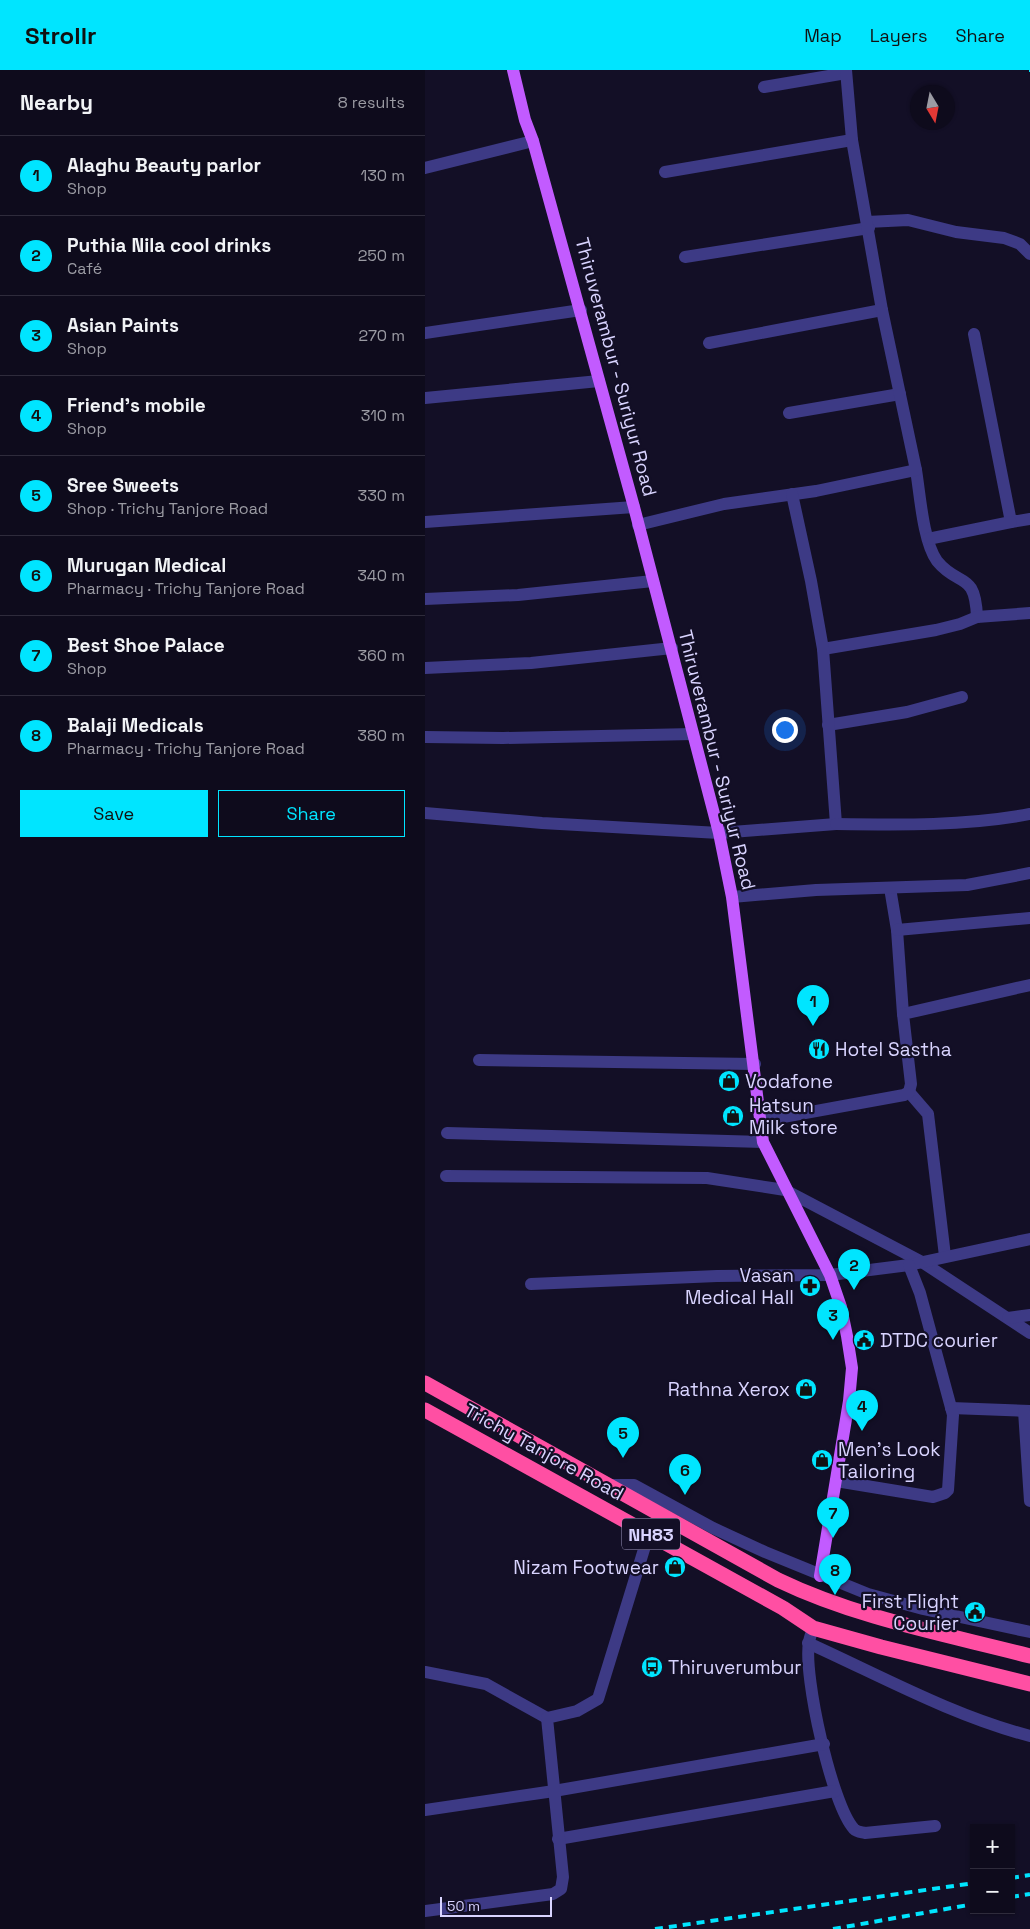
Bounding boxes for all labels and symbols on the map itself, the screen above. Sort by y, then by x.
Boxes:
north arrow [910,85,955,130]
street label: Thiruverambur - Suriyur Road [569,235,663,499]
street label: Thiruverambur - Suriyur Road [673,628,761,892]
your location [772,717,798,743]
pin: 1 [797,985,829,1026]
restaurant icon: Hotel Sastha [807,1037,831,1061]
place label: Hotel Sastha [835,1037,952,1062]
shop icon: Vodafone [717,1069,741,1093]
place label: Vodafone [745,1069,833,1094]
place label: Hatsun Milk store [749,1093,838,1140]
shop icon: Hatsun Milk store [721,1104,745,1128]
pin: 2 [838,1249,870,1290]
place label: Vasan Medical Hall [685,1263,794,1310]
pharmacy icon: Vasan Medical Hall [798,1274,822,1298]
pin: 3 [817,1299,849,1340]
public building icon: DTDC courier [852,1328,876,1352]
place label: DTDC courier [880,1328,998,1353]
place label: Rathna Xerox [668,1377,790,1402]
shop icon: Rathna Xerox [794,1377,818,1401]
pin: 4 [846,1390,878,1431]
street label: Trichy Tanjore Road [460,1398,628,1506]
pin: 5 [607,1417,639,1458]
place label: Men's Look Tailoring [838,1437,940,1484]
shop icon: Men's Look Tailoring [810,1448,834,1472]
pin: 6 [669,1454,701,1495]
pin: 7 [817,1497,849,1538]
road number: NH83 [622,1518,680,1550]
pin: 8 [819,1554,851,1595]
place label: Nizam Footwear [513,1555,659,1580]
shop icon: Nizam Footwear [663,1555,687,1579]
place label: First Flight Courier [862,1589,959,1636]
public building icon: First Flight Courier [963,1600,987,1624]
bus stop icon: Thiruverumbur [640,1655,664,1679]
place label: Thiruverumbur [668,1655,802,1680]
scale bar [440,1894,553,1917]

